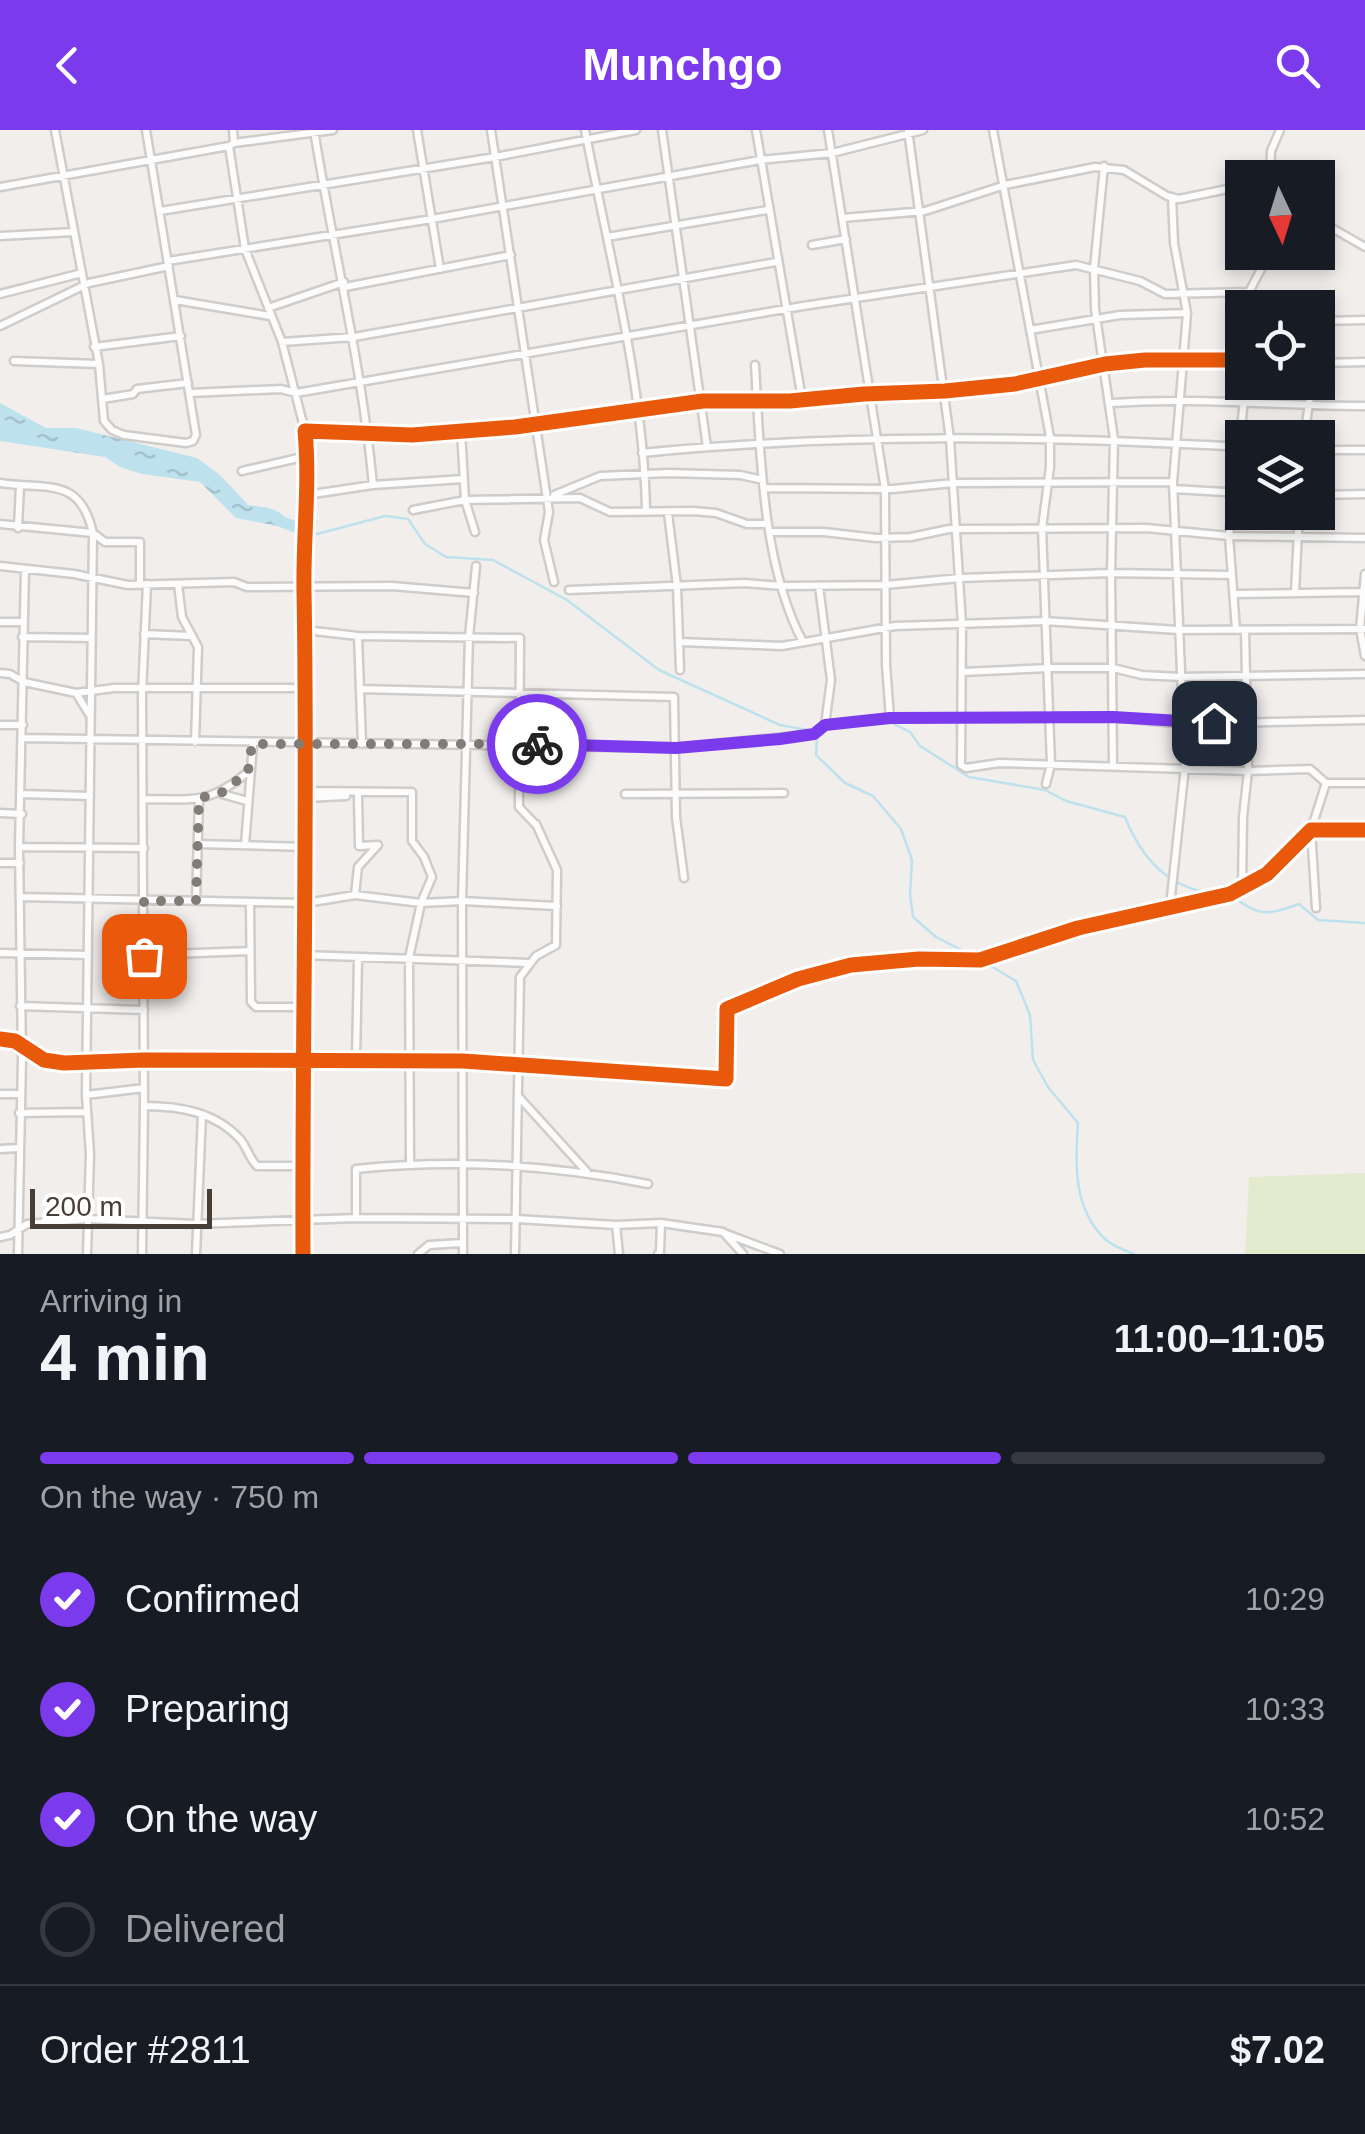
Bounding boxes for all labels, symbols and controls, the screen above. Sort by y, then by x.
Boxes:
icon: back [40,38,95,93]
icon: search [1270,38,1325,93]
text: Munchgo [583,39,782,90]
north arrow [1225,160,1335,270]
map controls [1225,160,1335,530]
button: locate [1225,290,1335,400]
button: layers [1225,420,1335,530]
pin [1172,681,1257,766]
courier [487,694,587,794]
icon: home [1187,696,1242,751]
icon: bike [510,717,565,772]
pin [102,914,187,999]
icon: bag [117,929,172,984]
scale bar [30,1184,212,1228]
text: 200 m [45,1191,123,1222]
text: Arriving in [40,1283,182,1319]
text: 11:00–11:05 [1114,1318,1325,1360]
text: 4 min [40,1321,210,1394]
text: On the way · 750 m [40,1479,319,1515]
icon: check [40,1572,95,1627]
text: Confirmed [125,1578,300,1620]
text: 10:29 [1245,1581,1325,1617]
icon: check [40,1682,95,1737]
text: Preparing [125,1688,290,1730]
text: 10:33 [1245,1691,1325,1727]
icon: check [40,1792,95,1847]
text: On the way [125,1798,317,1840]
text: 10:52 [1245,1801,1325,1837]
text: Delivered [125,1908,286,1950]
text: Order #2811 [40,2029,251,2071]
text: $7.02 [1230,2029,1325,2071]

